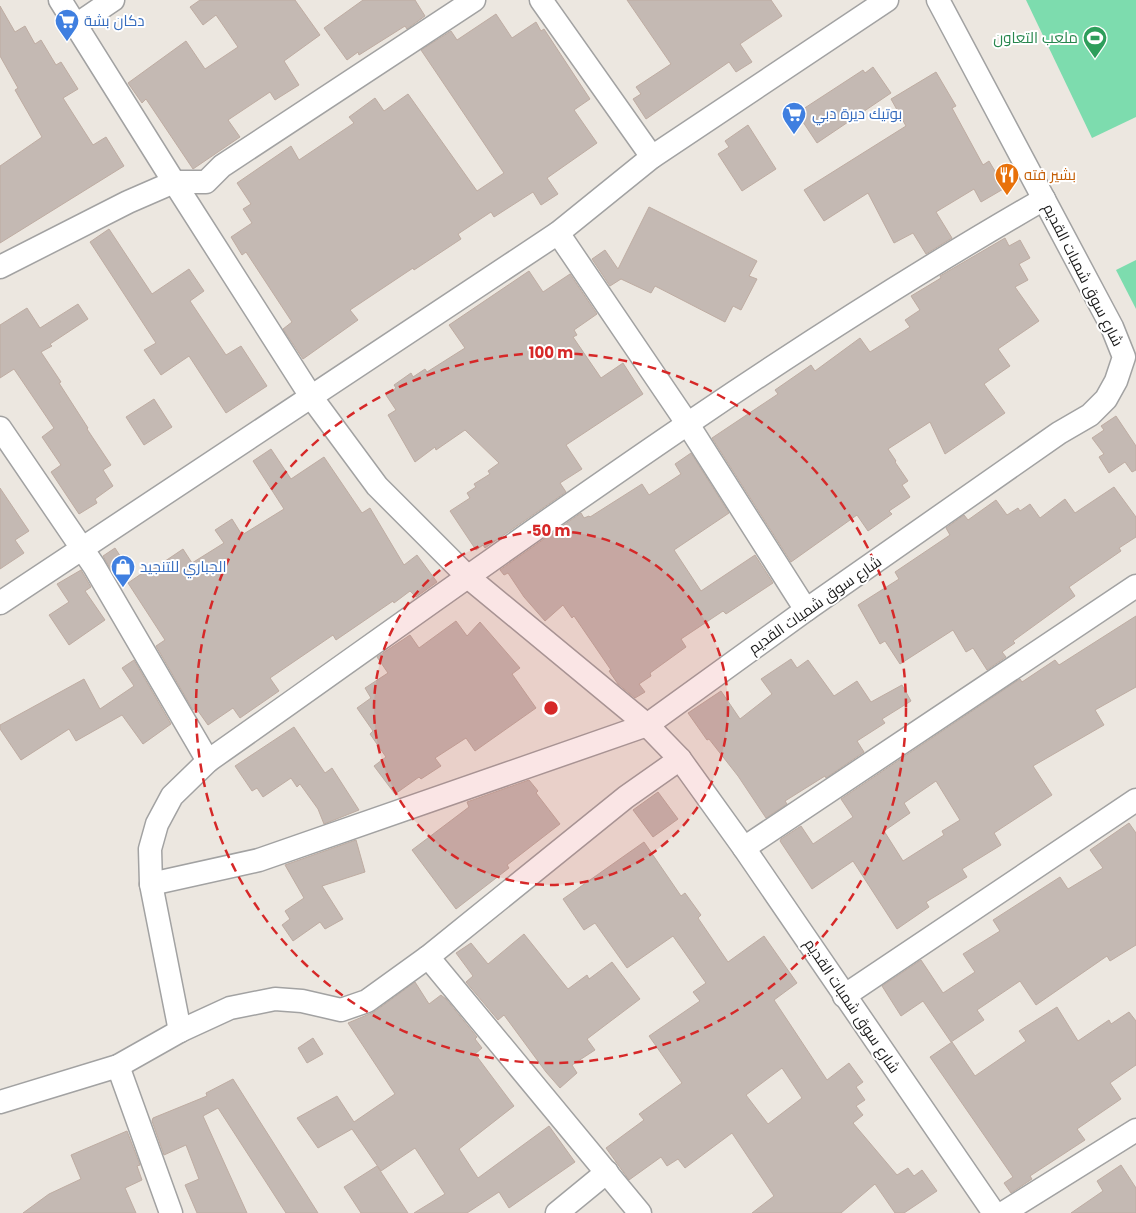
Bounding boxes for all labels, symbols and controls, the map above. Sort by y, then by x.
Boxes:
supermarket icon: دكان بشة [54,8,80,42]
place label: دكان بشة [84,10,145,31]
sports icon: ملعب التعاون [1082,25,1108,59]
place label: ملعب التعاون [993,27,1078,48]
supermarket icon: بوتيك ديرة دبي [781,101,807,135]
place label: بوتيك ديرة دبي [812,103,902,126]
restaurant icon: بشير فته [994,162,1020,196]
place label: بشير فته [1024,164,1076,185]
street label: شارع سوق شمبات القديم [1037,200,1129,350]
text: 100 m [529,342,573,363]
text: 50 m [532,520,570,541]
street label: شارع سوق شمبات القديم [744,551,886,659]
shop icon: الجباري للتنجيد [110,554,136,588]
place label: الجباري للتنجيد [140,556,226,579]
centre of rings [542,699,560,717]
street label: شارع سوق شمبات القديم [799,934,905,1078]

